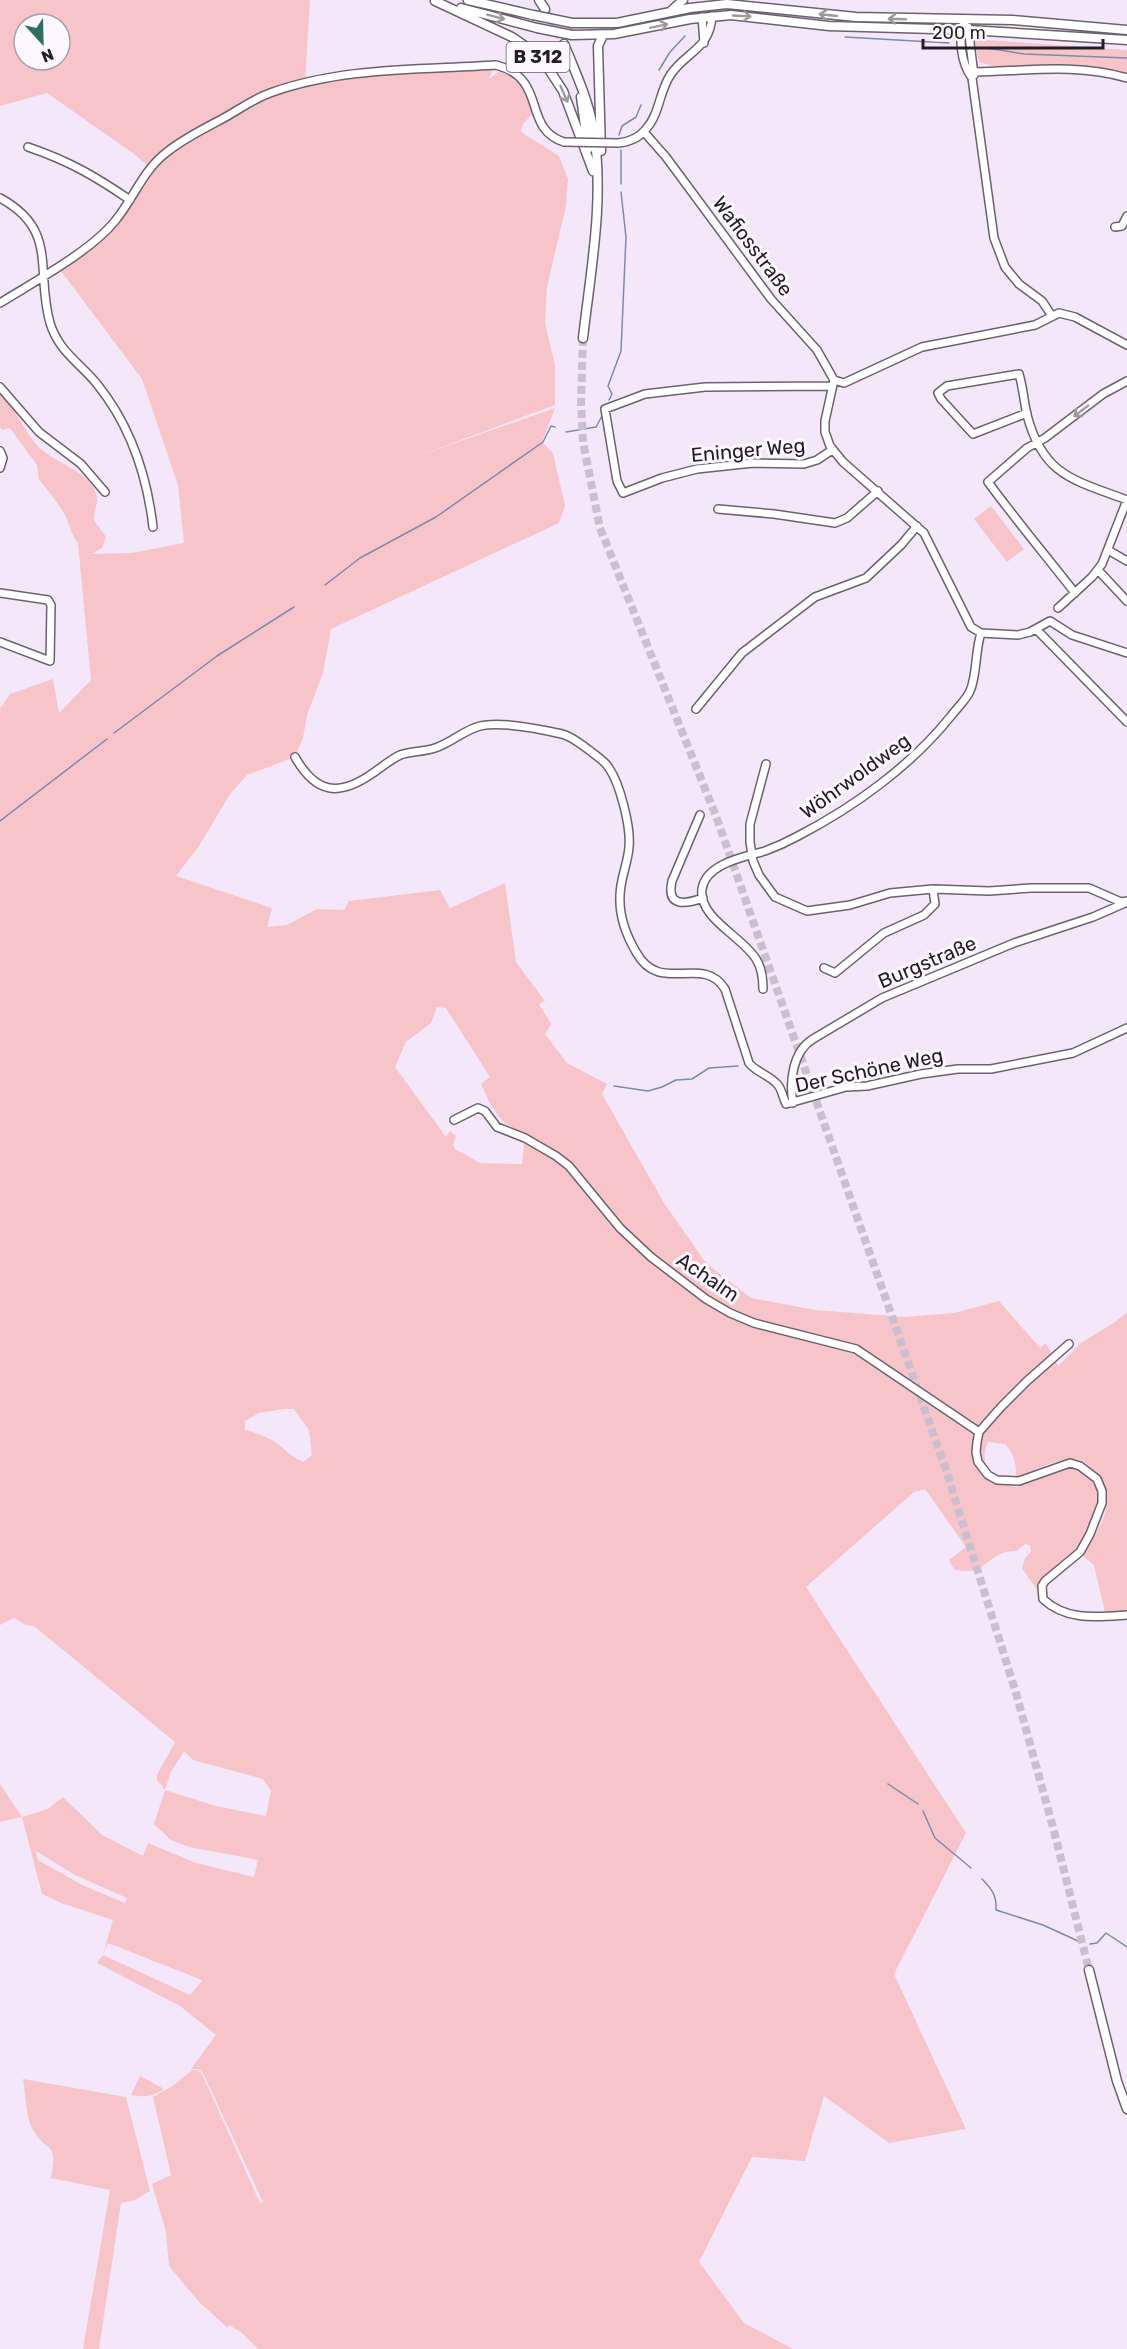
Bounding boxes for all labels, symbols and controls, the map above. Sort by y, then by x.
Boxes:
one-way arrow [819,9,839,20]
one-way arrow [731,10,751,21]
north arrow [12,12,72,72]
one-way arrow [486,12,505,23]
scale bar [923,12,1103,50]
one-way arrow [887,13,907,25]
one-way arrow [649,19,668,31]
text: 200 m [932,22,986,44]
road number: B 312 [506,42,570,72]
text: N [39,44,56,66]
one-way arrow [558,85,570,103]
street label: Wafiosstraße [708,191,798,301]
one-way arrow [1073,404,1089,417]
street label: Eninger Weg [690,433,806,467]
street label: Wöhrwoldweg [795,728,915,824]
street label: Burgstraße [874,931,980,993]
street label: Der Schöne Weg [793,1043,945,1097]
street label: Achalm [672,1247,744,1307]

